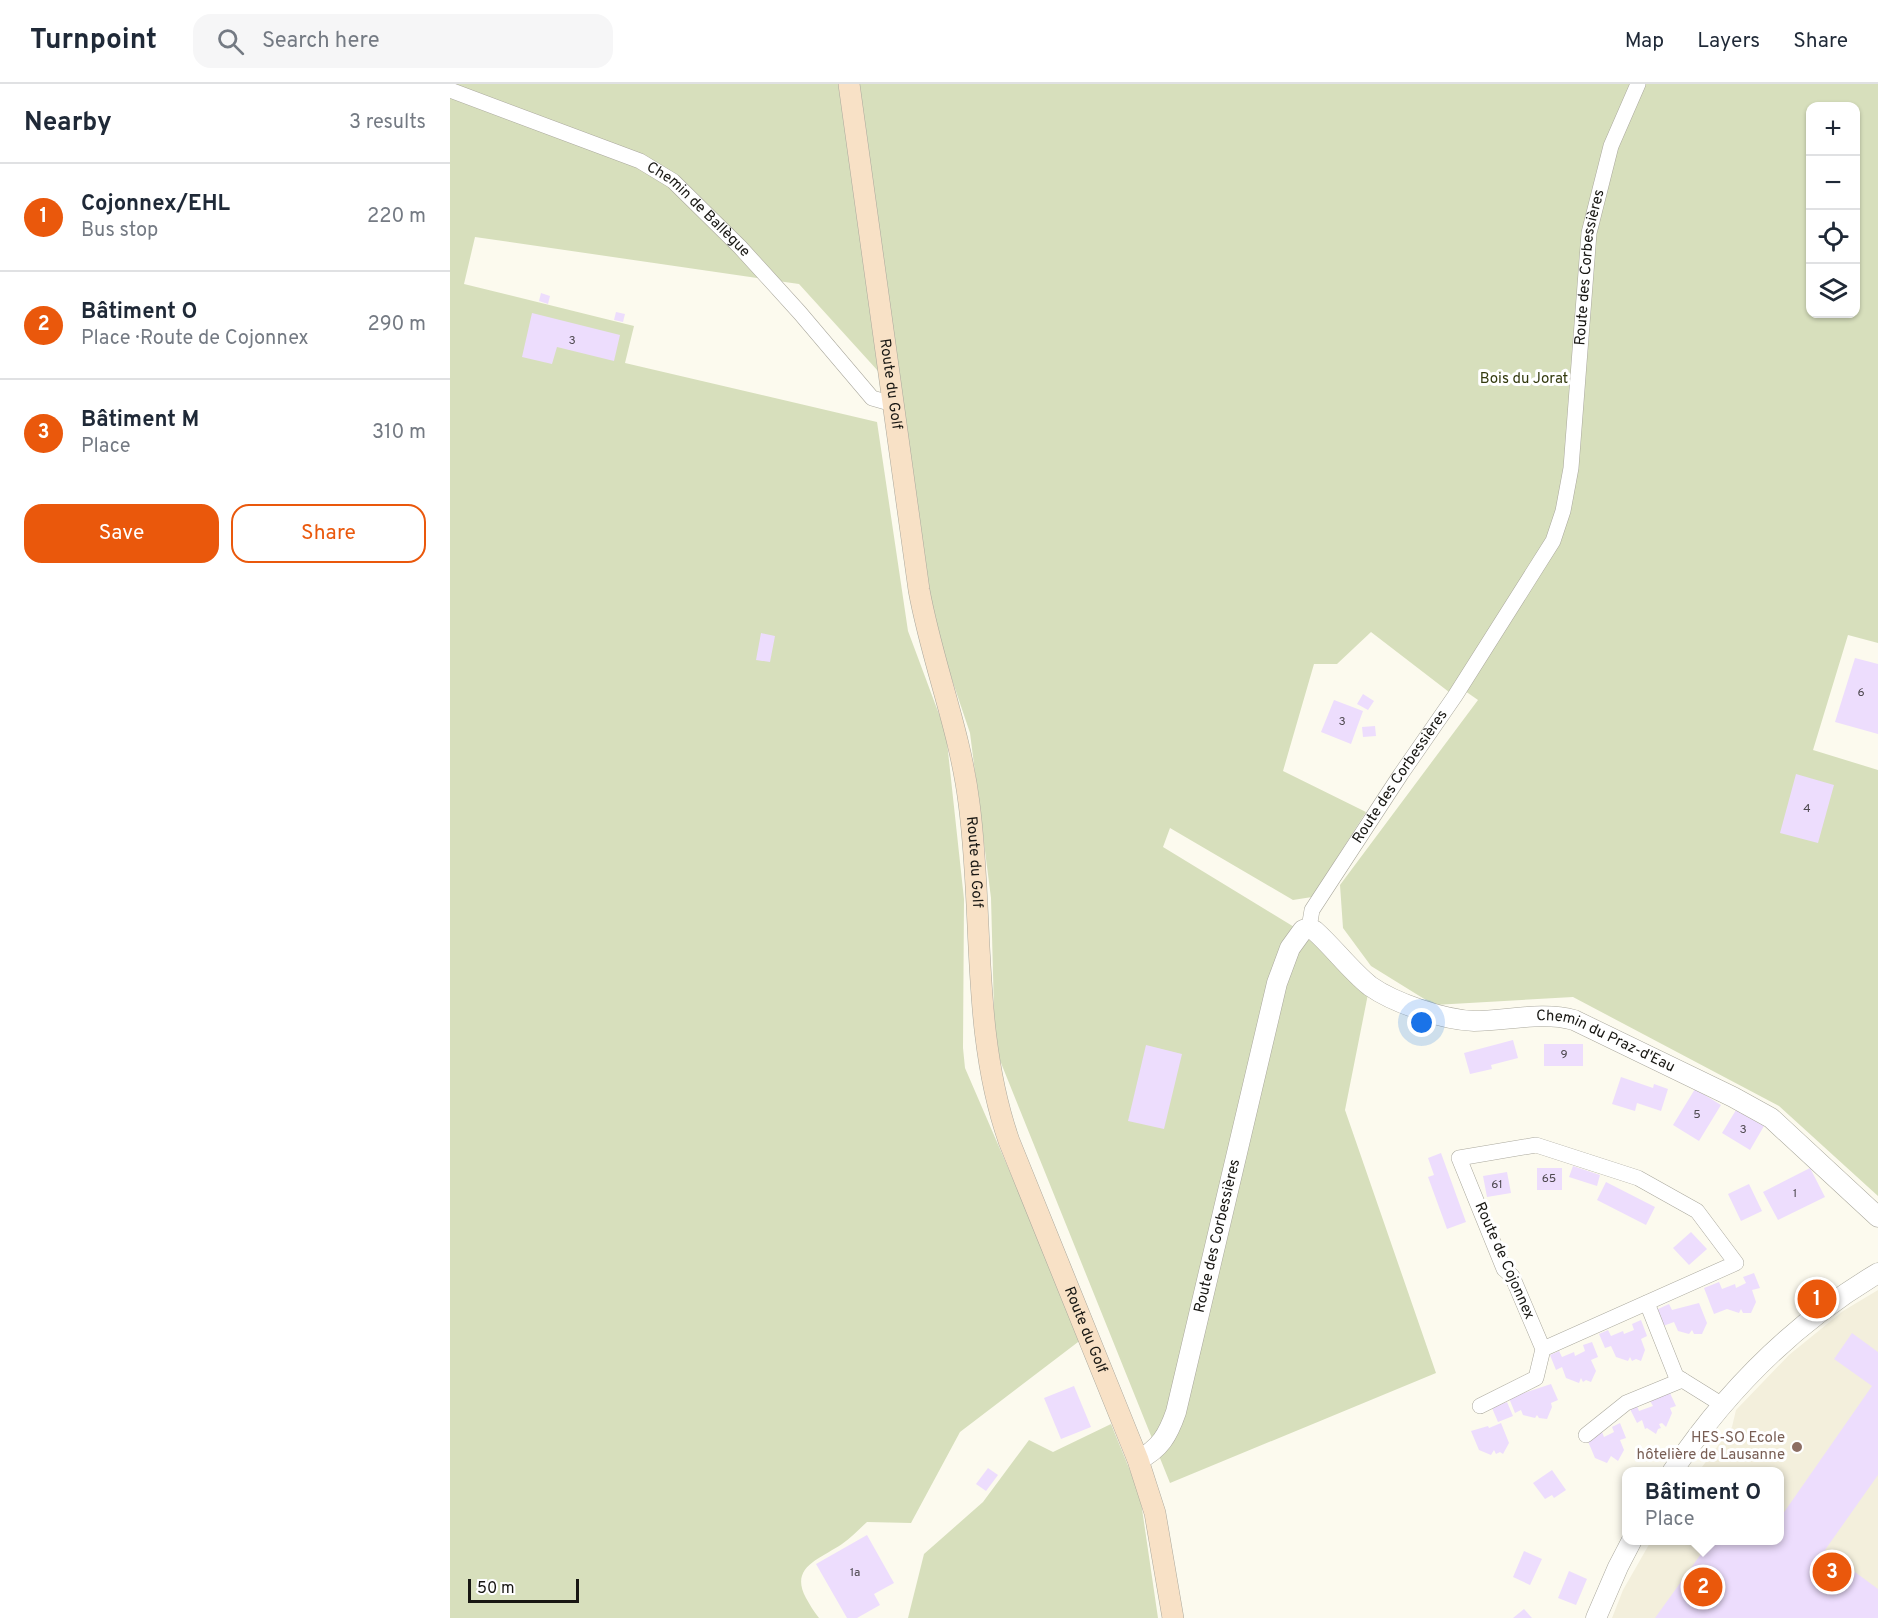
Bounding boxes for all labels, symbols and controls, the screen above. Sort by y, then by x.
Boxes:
search box [193,14,613,68]
text: Turnpoint [30,23,157,59]
icon: search [214,25,247,58]
text: Search here [262,28,379,55]
text: Map [1625,28,1664,55]
text: Layers [1697,28,1760,55]
text: Share [1793,28,1848,55]
map controls [1806,102,1860,318]
button: + [1806,102,1860,156]
text: Nearby [24,107,112,140]
text: 3 results [349,110,426,136]
button: − [1806,156,1860,210]
street label: Chemin de Ballègue [643,158,754,261]
street label: Route des Corbessières [1571,187,1609,346]
text: Cojonnex/EHL [81,191,230,218]
text: 1 [40,204,48,230]
text: 220 m [367,204,426,230]
button: locate [1806,210,1860,264]
text: Bus stop [81,218,158,244]
button: layers [1806,264,1860,318]
text: Bâtiment O [81,299,197,326]
text: 2 [37,312,50,338]
text: 290 m [368,312,426,338]
text: Place · Route de Cojonnex [81,326,309,352]
house number: 3 [568,333,576,349]
street label: Route du Golf [875,337,906,431]
park label: Bois du Jorat [1480,370,1568,389]
text: Bâtiment M [81,407,199,434]
text: 3 [38,420,50,446]
text: 310 m [372,420,426,446]
text: Place [81,434,131,460]
button: Save [24,504,219,563]
button: Share [231,504,426,563]
house number: 6 [1857,685,1865,701]
street label: Route des Corbessières [1348,706,1452,847]
house number: 3 [1338,714,1346,730]
house number: 4 [1803,801,1811,817]
street label: Route du Golf [961,815,987,908]
street label: Chemin du Praz-d'Eau [1536,1007,1678,1077]
your location [1407,1008,1436,1037]
house number: 9 [1560,1047,1568,1063]
house number: 5 [1693,1107,1701,1123]
house number: 3 [1739,1122,1747,1138]
street label: Route des Corbessières [1190,1157,1245,1315]
house number: 65 [1542,1171,1556,1187]
house number: 61 [1491,1177,1503,1193]
house number: 1 [1793,1186,1797,1202]
street label: Route de Cojonnex [1470,1199,1539,1323]
pin: 1 [1798,1276,1836,1322]
street label: Route du Golf [1059,1284,1111,1376]
place label: HES-SO Ecole hôtelière de Lausanne [1636,1429,1785,1465]
marker: HES-SO Ecole hôtelière de Lausanne [1790,1440,1804,1454]
popup [1622,1467,1784,1545]
text: Bâtiment O [1645,1480,1761,1507]
text: Place [1645,1507,1694,1533]
pin: 3 [1812,1550,1852,1594]
pin: 2 [1684,1564,1722,1610]
house number: 1a [850,1565,860,1581]
scale bar [468,1576,579,1604]
text: 50 m [477,1579,515,1599]

